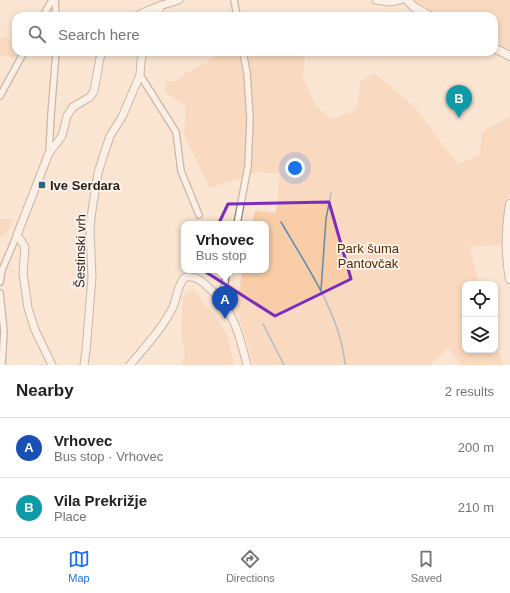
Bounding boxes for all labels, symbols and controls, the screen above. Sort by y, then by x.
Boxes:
search box [12,12,498,56]
icon: search [26,23,48,45]
text: Search here [58,26,140,43]
pin: B [446,85,472,118]
your location [285,158,305,178]
place label: Ive Serdara [50,178,121,193]
marker: Ive Serdara [37,180,47,190]
street label: Šestinski vrh [72,214,89,288]
popup [181,221,269,273]
text: Vrhovec [196,231,254,248]
park label: Park šuma Pantovčak [337,241,400,271]
text: Bus stop [196,248,246,263]
map controls [462,281,498,353]
button: locate [462,281,498,317]
pin: A [212,286,238,319]
button: layers [462,317,498,353]
text: Nearby [16,381,74,400]
text: 2 results [445,384,494,399]
text: Vrhovec [54,432,112,449]
text: A [24,440,34,455]
text: 200 m [458,440,494,455]
text: Bus stop · Vrhovec [54,449,163,464]
text: Vila Prekrižje [54,492,147,509]
text: B [24,500,34,515]
text: 210 m [458,500,494,515]
text: Place [54,509,87,524]
tab: Map [68,548,90,584]
tab: Directions [226,548,275,584]
tab: Saved [411,548,442,584]

